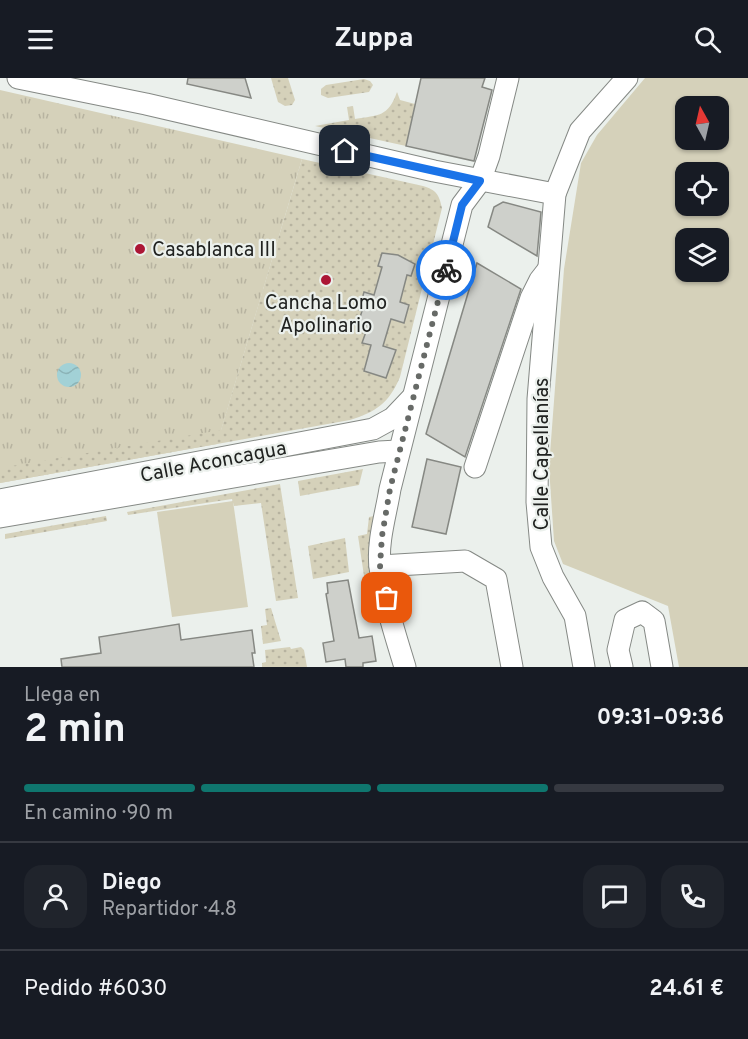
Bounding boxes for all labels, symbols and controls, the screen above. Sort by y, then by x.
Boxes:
text: Zuppa [334,22,414,56]
icon: menu [24,23,57,56]
icon: search [691,23,724,56]
north arrow [675,96,729,150]
map controls [675,96,729,282]
pin [319,125,370,176]
icon: home [328,134,361,167]
button: locate [675,162,729,216]
button: layers [675,228,729,282]
place label: Casablanca III [152,238,276,264]
courier [416,240,476,300]
marker: Casablanca III [133,242,147,256]
icon: bike [430,254,463,287]
marker: Cancha Lomo Apolinario [319,273,333,287]
place label: Cancha Lomo Apolinario [265,291,387,340]
street label: Calle Capellanías [530,378,556,531]
street label: Calle Aconcagua [138,436,289,490]
pin [361,572,412,623]
icon: bag [370,581,403,614]
text: Llega en [24,683,100,709]
text: 09:31–09:36 [597,705,724,732]
text: 2 min [24,707,126,756]
text: En camino · 90 m [24,801,173,827]
button: person [24,865,87,928]
button: chat [583,865,646,928]
button: phone [661,865,724,928]
text: Diego [102,870,161,897]
text: Repartidor · 4.8 [102,897,237,923]
text: Pedido #6030 [24,976,167,1003]
text: 24.61 € [649,976,724,1003]

